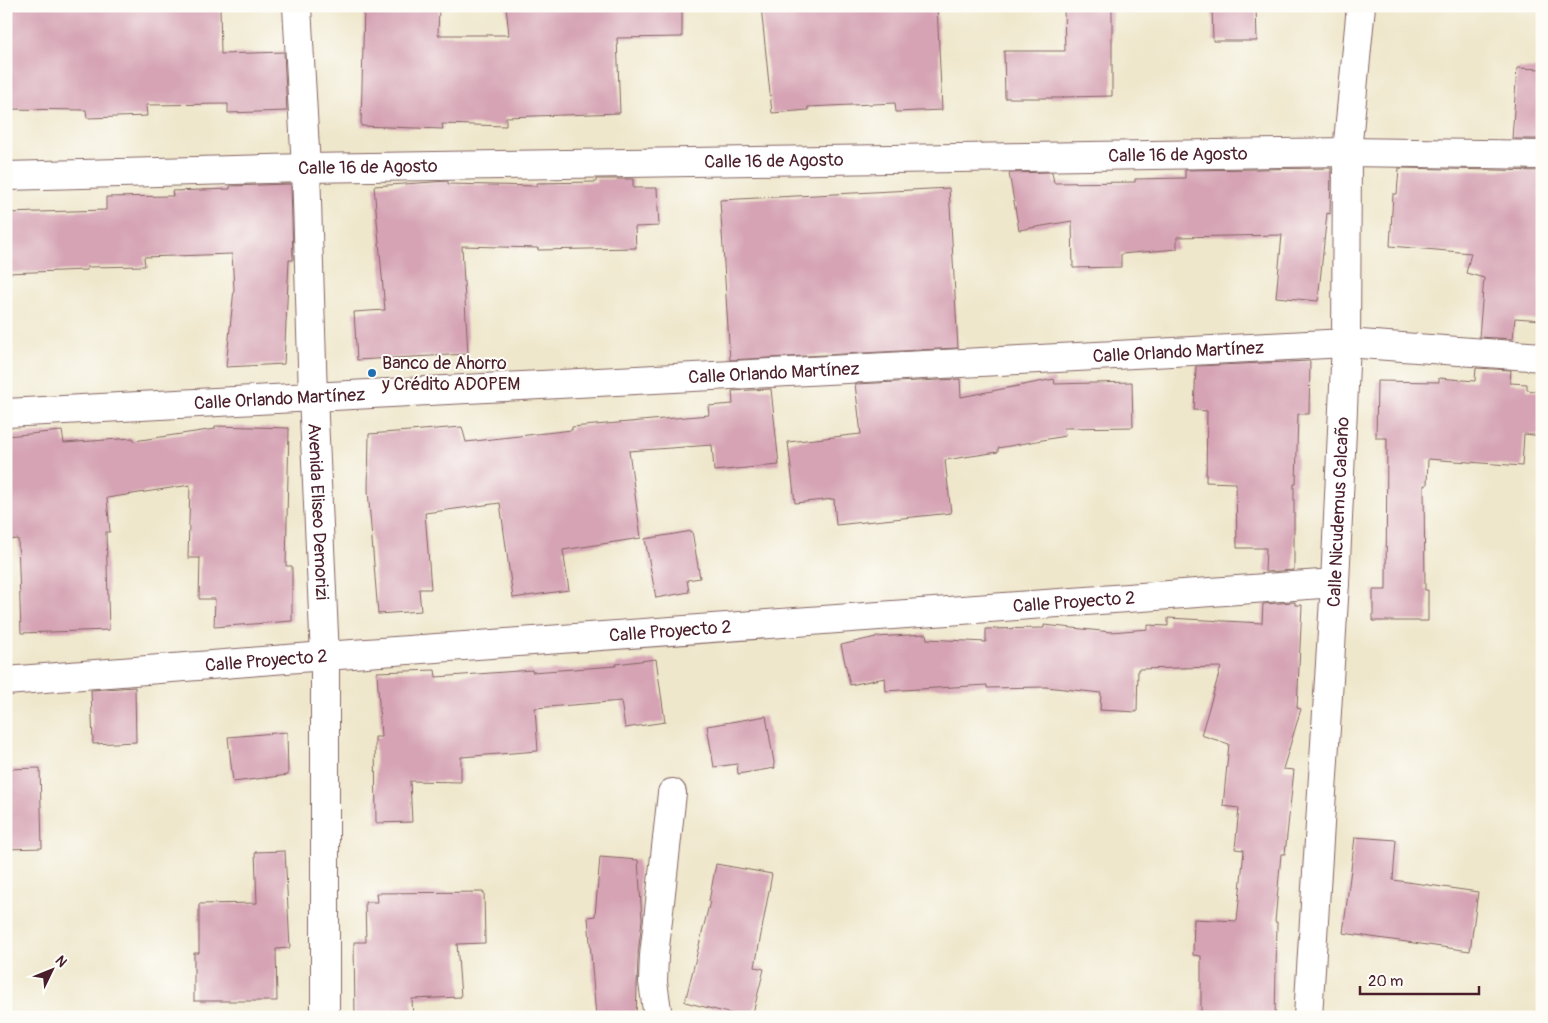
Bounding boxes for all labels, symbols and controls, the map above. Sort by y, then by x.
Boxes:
street label: Calle 16 de Agosto [1108,142,1248,167]
street label: Calle 16 de Agosto [704,148,844,173]
street label: Calle 16 de Agosto [298,154,438,180]
street label: Calle Orlando Martínez [1092,336,1265,368]
place label: Banco de Ahorro y Crédito ADOPEM [381,352,520,396]
street label: Calle Orlando Martínez [688,357,860,389]
marker: Banco de Ahorro y Crédito ADOPEM [366,367,378,379]
street label: Calle Orlando Martínez [193,383,366,415]
street label: Calle Nicudemus Calcaño [1322,416,1354,608]
street label: Avenida Eliseo Demorizi [303,423,334,600]
street label: Calle Proyecto 2 [1012,586,1136,618]
street label: Calle Proyecto 2 [608,615,732,647]
street label: Calle Proyecto 2 [204,644,328,677]
north arrow [28,946,78,996]
text: N [52,952,71,971]
scale bar [1360,963,1479,995]
text: 20 m [1368,972,1403,991]

